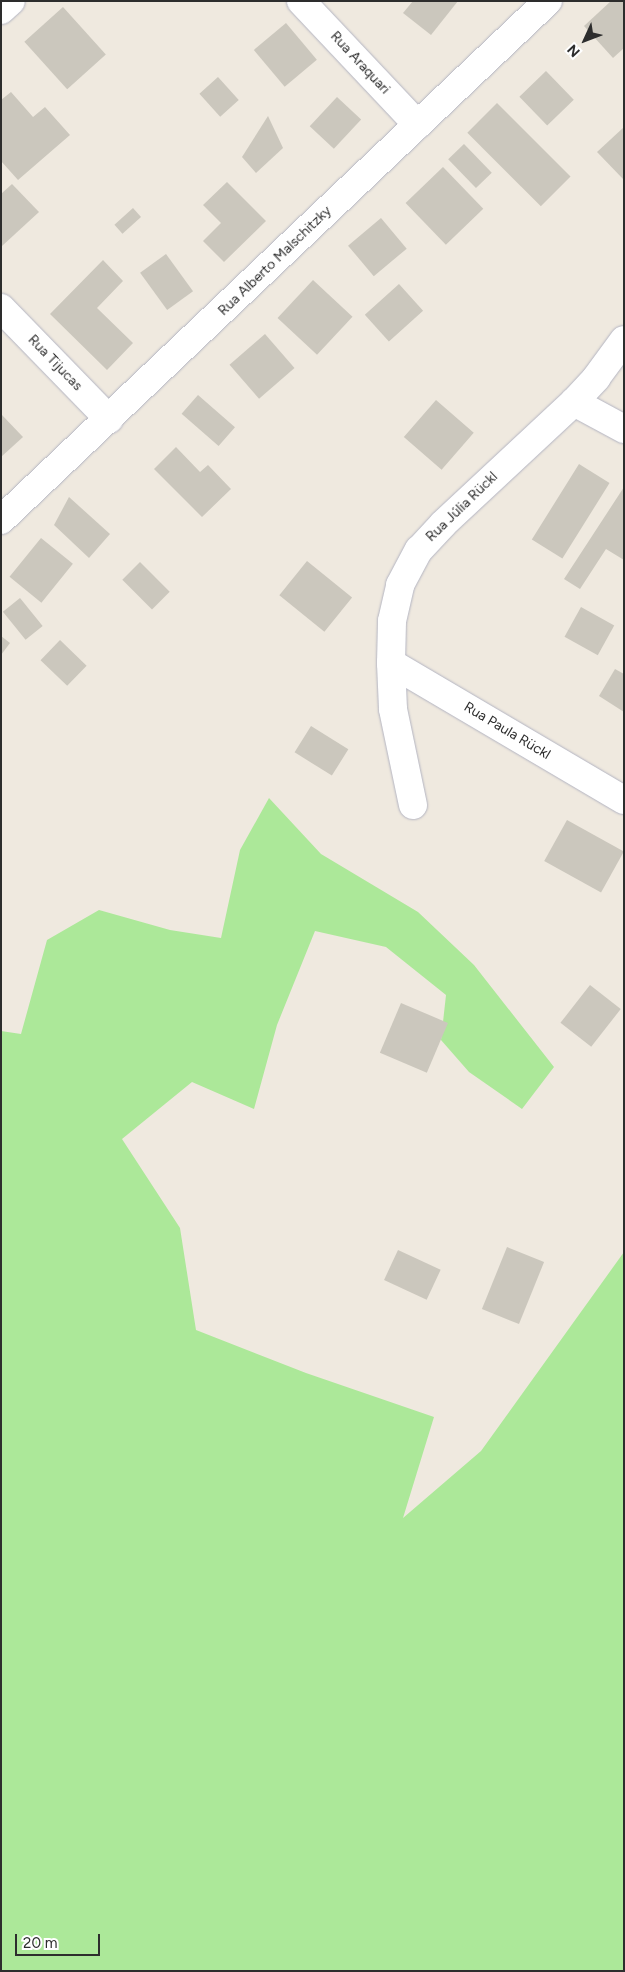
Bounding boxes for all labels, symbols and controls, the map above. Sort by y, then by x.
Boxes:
north arrow [560,15,610,65]
street label: Rua Araquari [327,28,393,98]
text: N [564,41,584,60]
street label: Rua Alberto Malschitzky [215,203,335,319]
street label: Rua Tijucas [24,332,86,394]
street label: Rua Júlia Rückl [423,469,501,545]
street label: Rua Paula Rückl [461,699,553,763]
scale bar [18,1924,102,1956]
text: 20 m [23,1934,57,1952]

